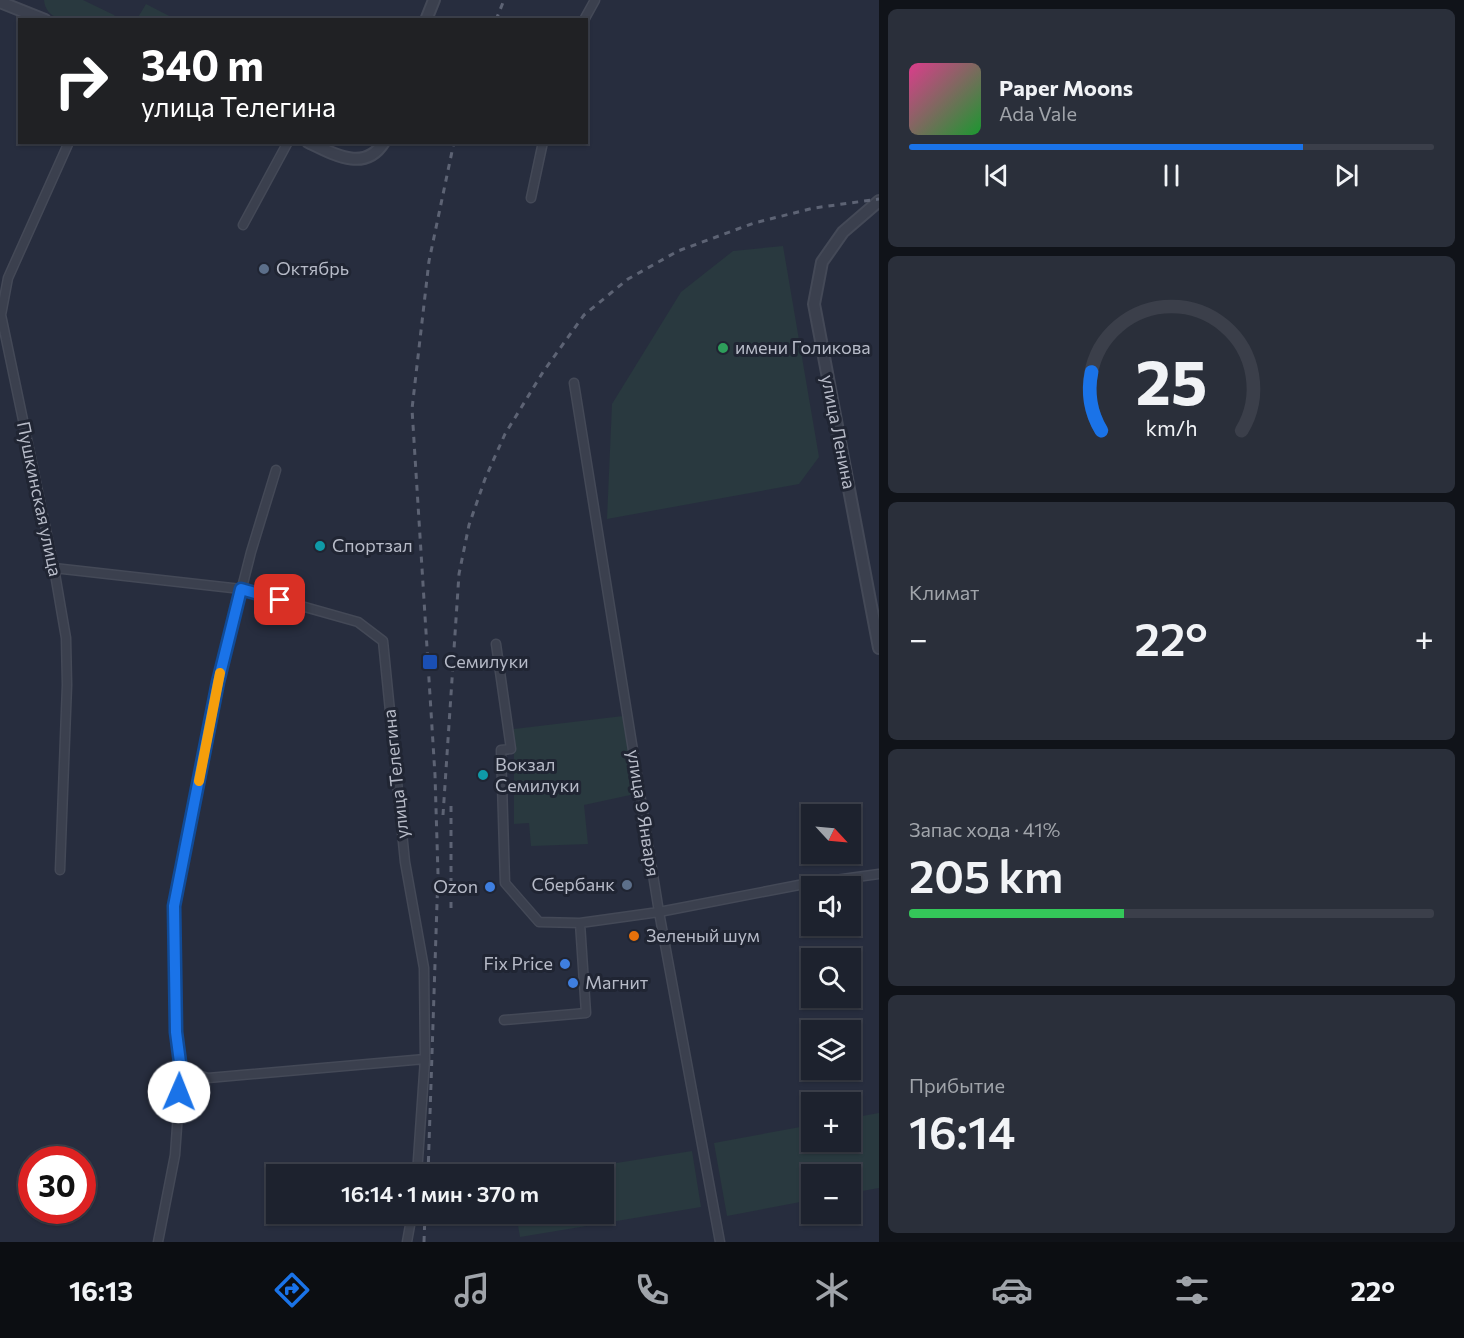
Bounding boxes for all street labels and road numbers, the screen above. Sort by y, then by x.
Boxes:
street label: улица Ленина [817,373,861,491]
street label: Пушкинская улица [13,419,67,578]
street label: улица Телегина [377,708,413,840]
street label: улица 9 Января [623,748,665,878]

